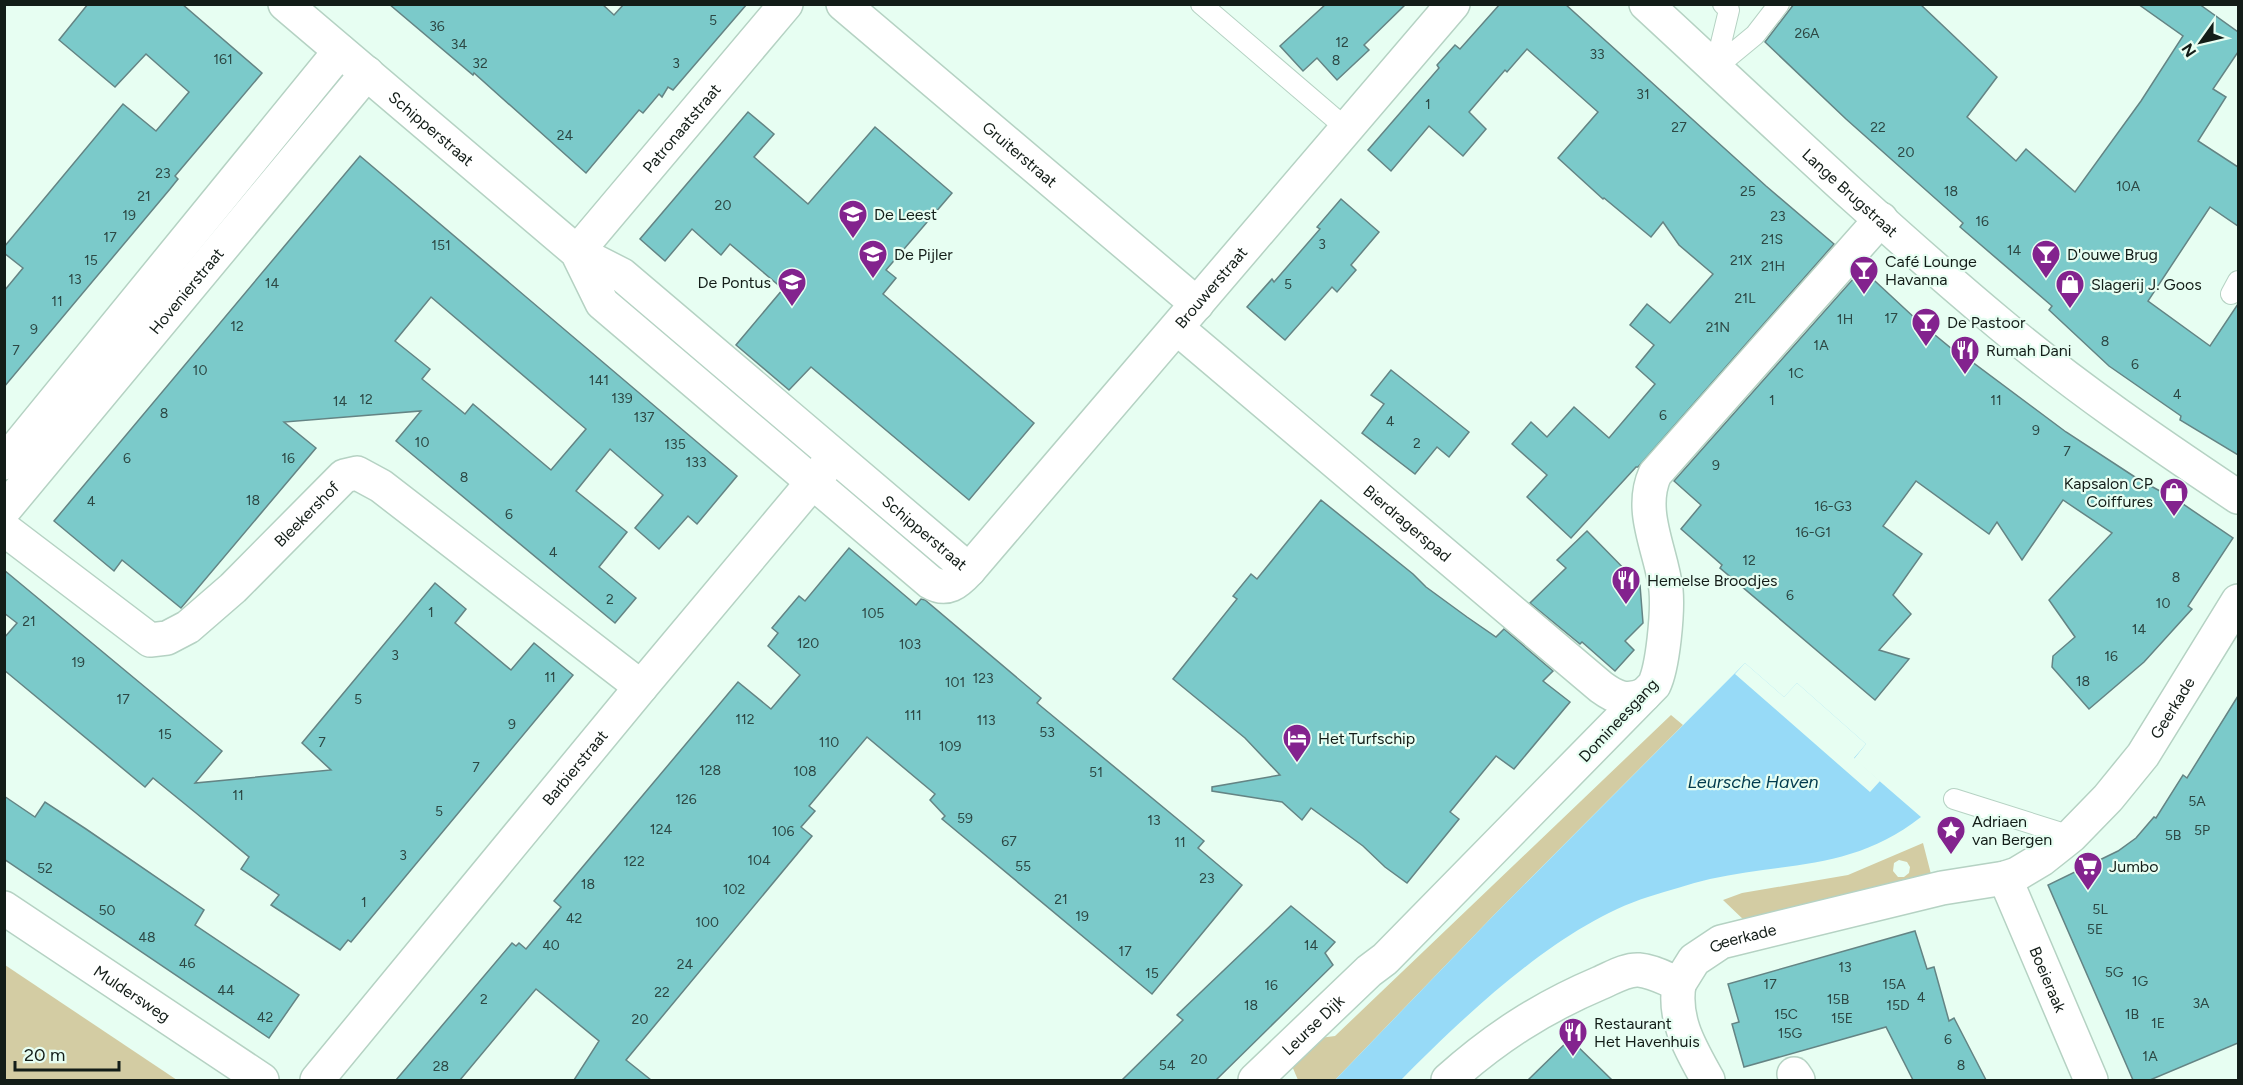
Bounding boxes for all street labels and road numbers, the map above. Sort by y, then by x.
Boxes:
street label: Patronaatstraat [639,80,725,177]
street label: Schipperstraat [385,87,477,170]
street label: Gruiterstraat [979,117,1061,191]
street label: Lange Brugstraat [1798,145,1902,241]
street label: Brouwerstraat [1171,243,1251,332]
street label: Hovenierstraat [145,244,228,338]
street label: Bleekershof [270,478,343,551]
street label: Bierdragerspad [1360,481,1455,566]
street label: Schipperstraat [878,491,971,574]
street label: Geerkade [2146,674,2199,742]
street label: Domineesgang [1575,675,1662,766]
street label: Barbierstraat [538,726,612,809]
street label: Geerkade [1706,920,1778,957]
street label: Boeieraak [2025,944,2070,1015]
street label: Muldersweg [90,962,174,1026]
street label: Leurse Dijk [1278,991,1348,1059]

